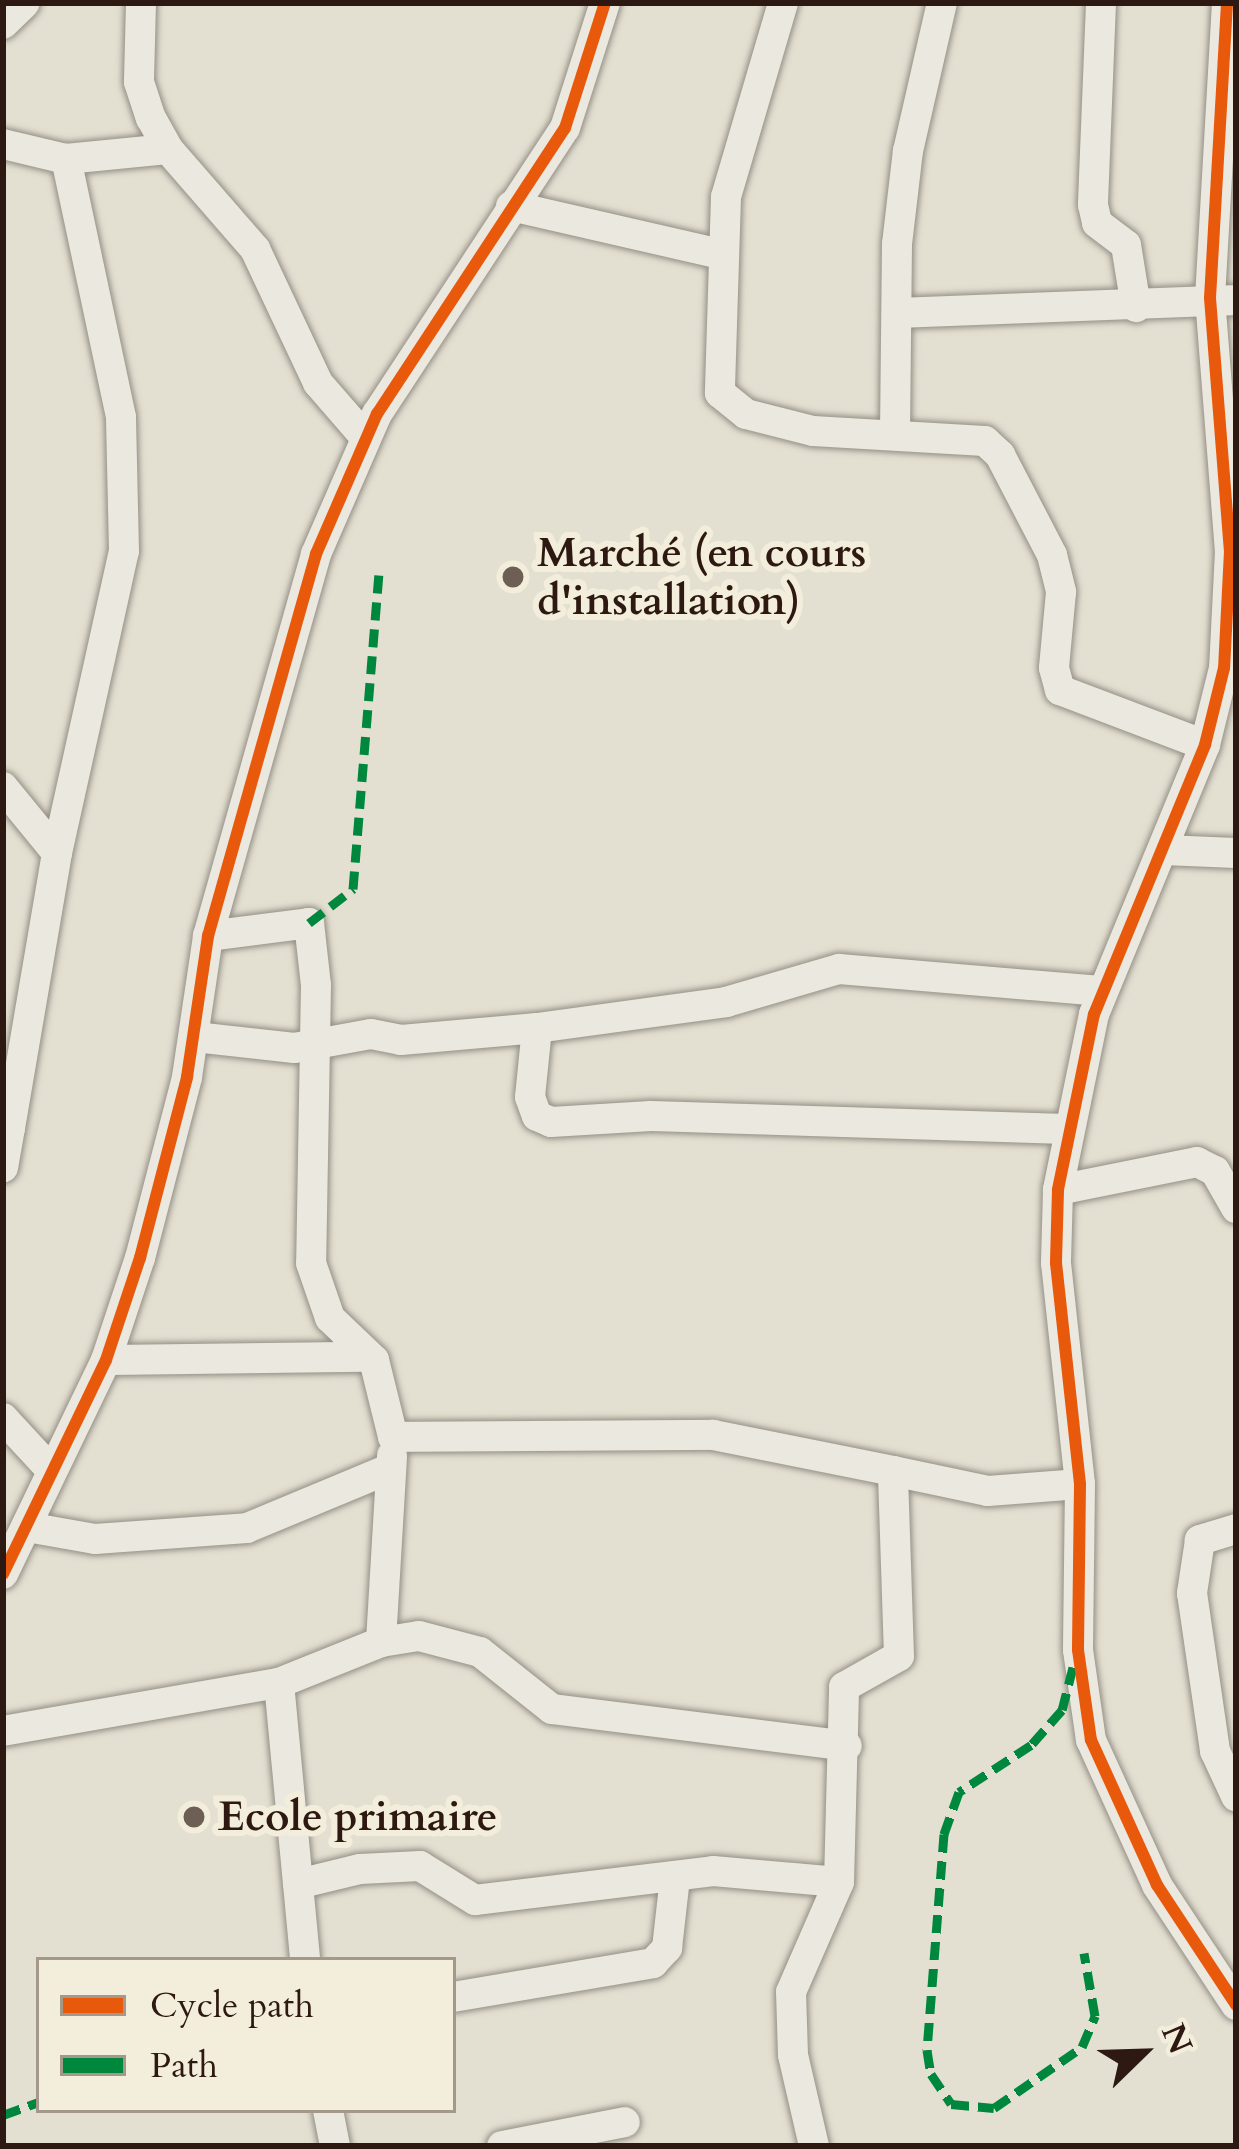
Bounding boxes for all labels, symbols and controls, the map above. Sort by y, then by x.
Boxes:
place label: Marché (en cours d'installation) [537,528,866,626]
marker: Marché (en cours d'installation) [500,564,526,590]
place label: Ecole primaire [218,1792,498,1842]
marker: Ecole primaire [181,1804,207,1830]
legend [36,1957,456,2113]
text: Cycle path [150,1981,314,2030]
north arrow [1083,1993,1203,2113]
text: N [1150,2017,1203,2061]
text: Path [150,2041,218,2090]

